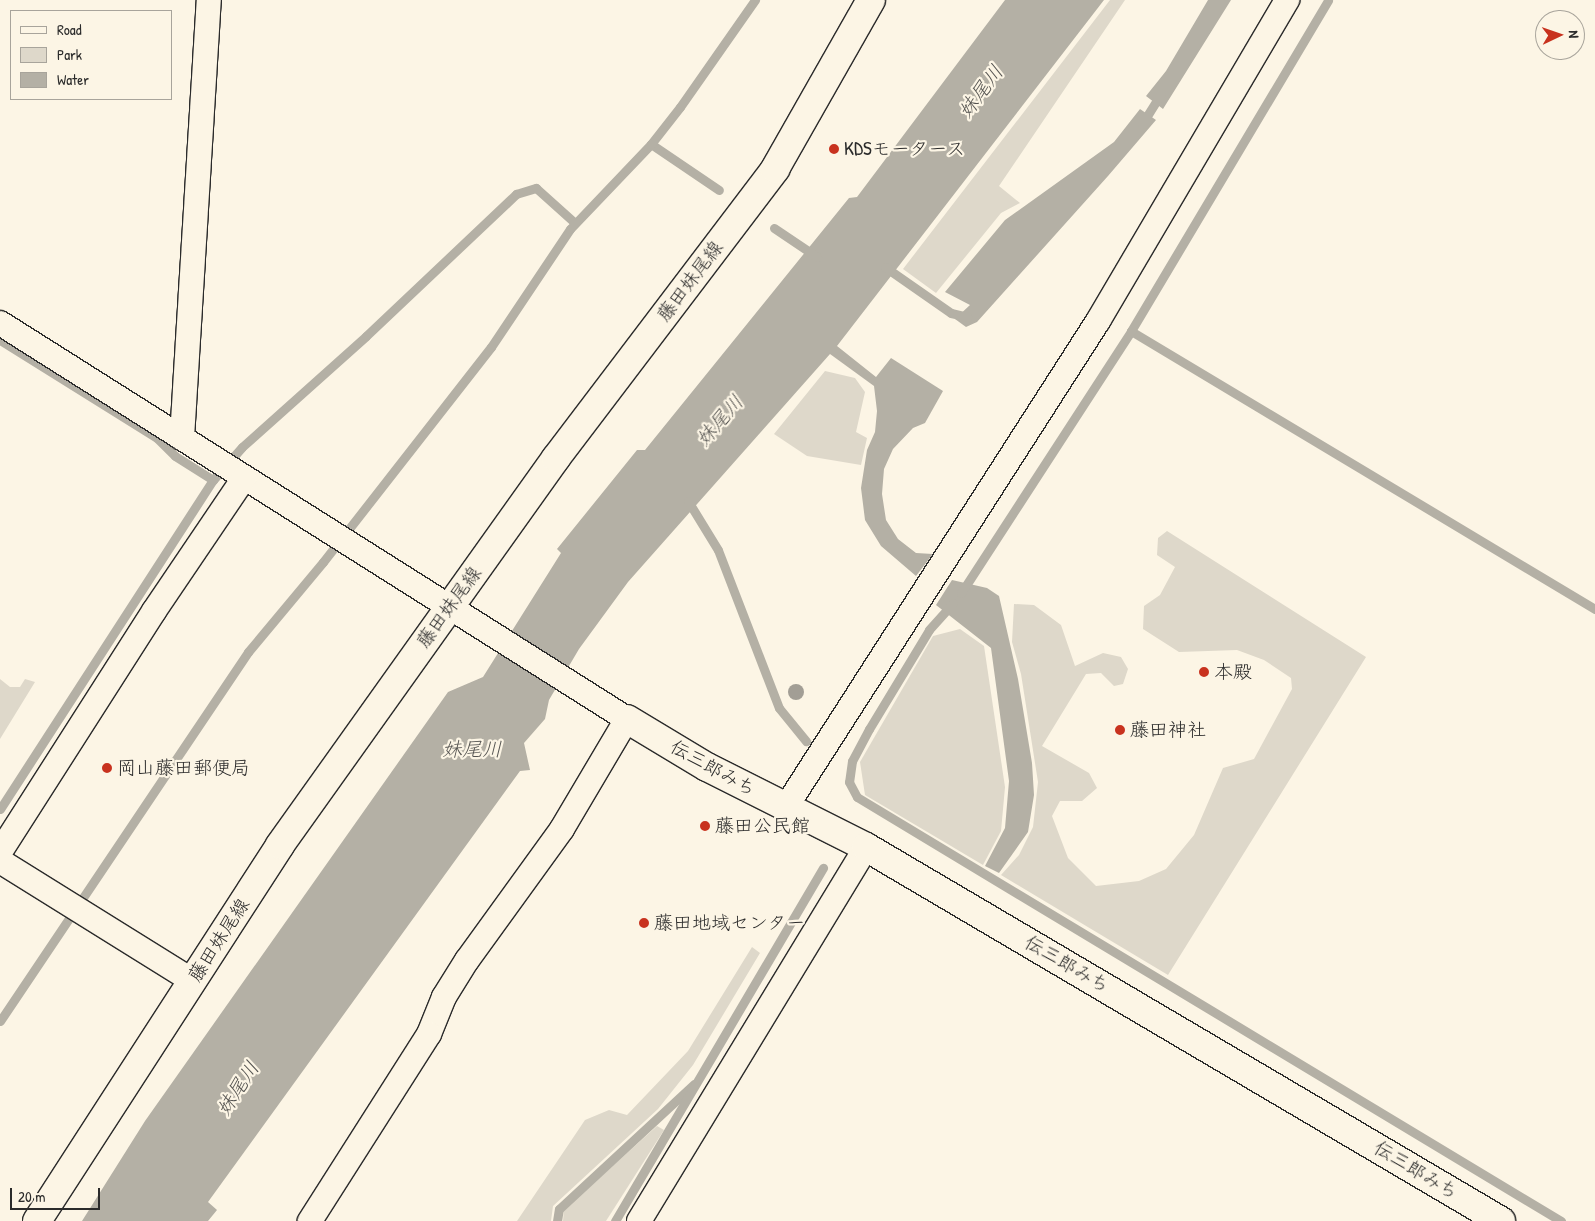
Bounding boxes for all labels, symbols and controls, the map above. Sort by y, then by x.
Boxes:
legend [10,10,172,100]
north arrow [1535,10,1585,60]
text: Road [57,19,82,40]
text: N [1565,30,1584,38]
text: Park [57,44,82,65]
water label: 妹尾川 [952,60,1008,122]
text: Water [57,69,89,90]
place label: KDSモータース [844,138,967,160]
marker: KDSモータース [828,143,840,155]
street label: 藤田妹尾線 [652,236,728,326]
water label: 妹尾川 [690,389,748,451]
street label: 藤田妹尾線 [412,562,486,652]
place label: 本殿 [1214,661,1252,683]
marker: 本殿 [1198,666,1210,678]
place label: 藤田神社 [1130,719,1206,741]
marker: 藤田神社 [1114,724,1126,736]
street label: 伝三郎みち [666,735,760,801]
water label: 妹尾川 [442,736,502,760]
place label: 岡山藤田郵便局 [117,757,250,779]
marker: 岡山藤田郵便局 [101,762,113,774]
place label: 藤田公民館 [715,815,810,837]
marker: 藤田公民館 [699,820,711,832]
street label: 藤田妹尾線 [184,894,254,986]
place label: 藤田地域センター [654,912,806,934]
marker: 藤田地域センター [638,917,650,929]
street label: 伝三郎みち [1020,930,1114,998]
water label: 妹尾川 [211,1056,263,1120]
street label: 伝三郎みち [1369,1136,1463,1204]
scale bar [12,1178,102,1210]
text: 20 m [18,1186,45,1207]

